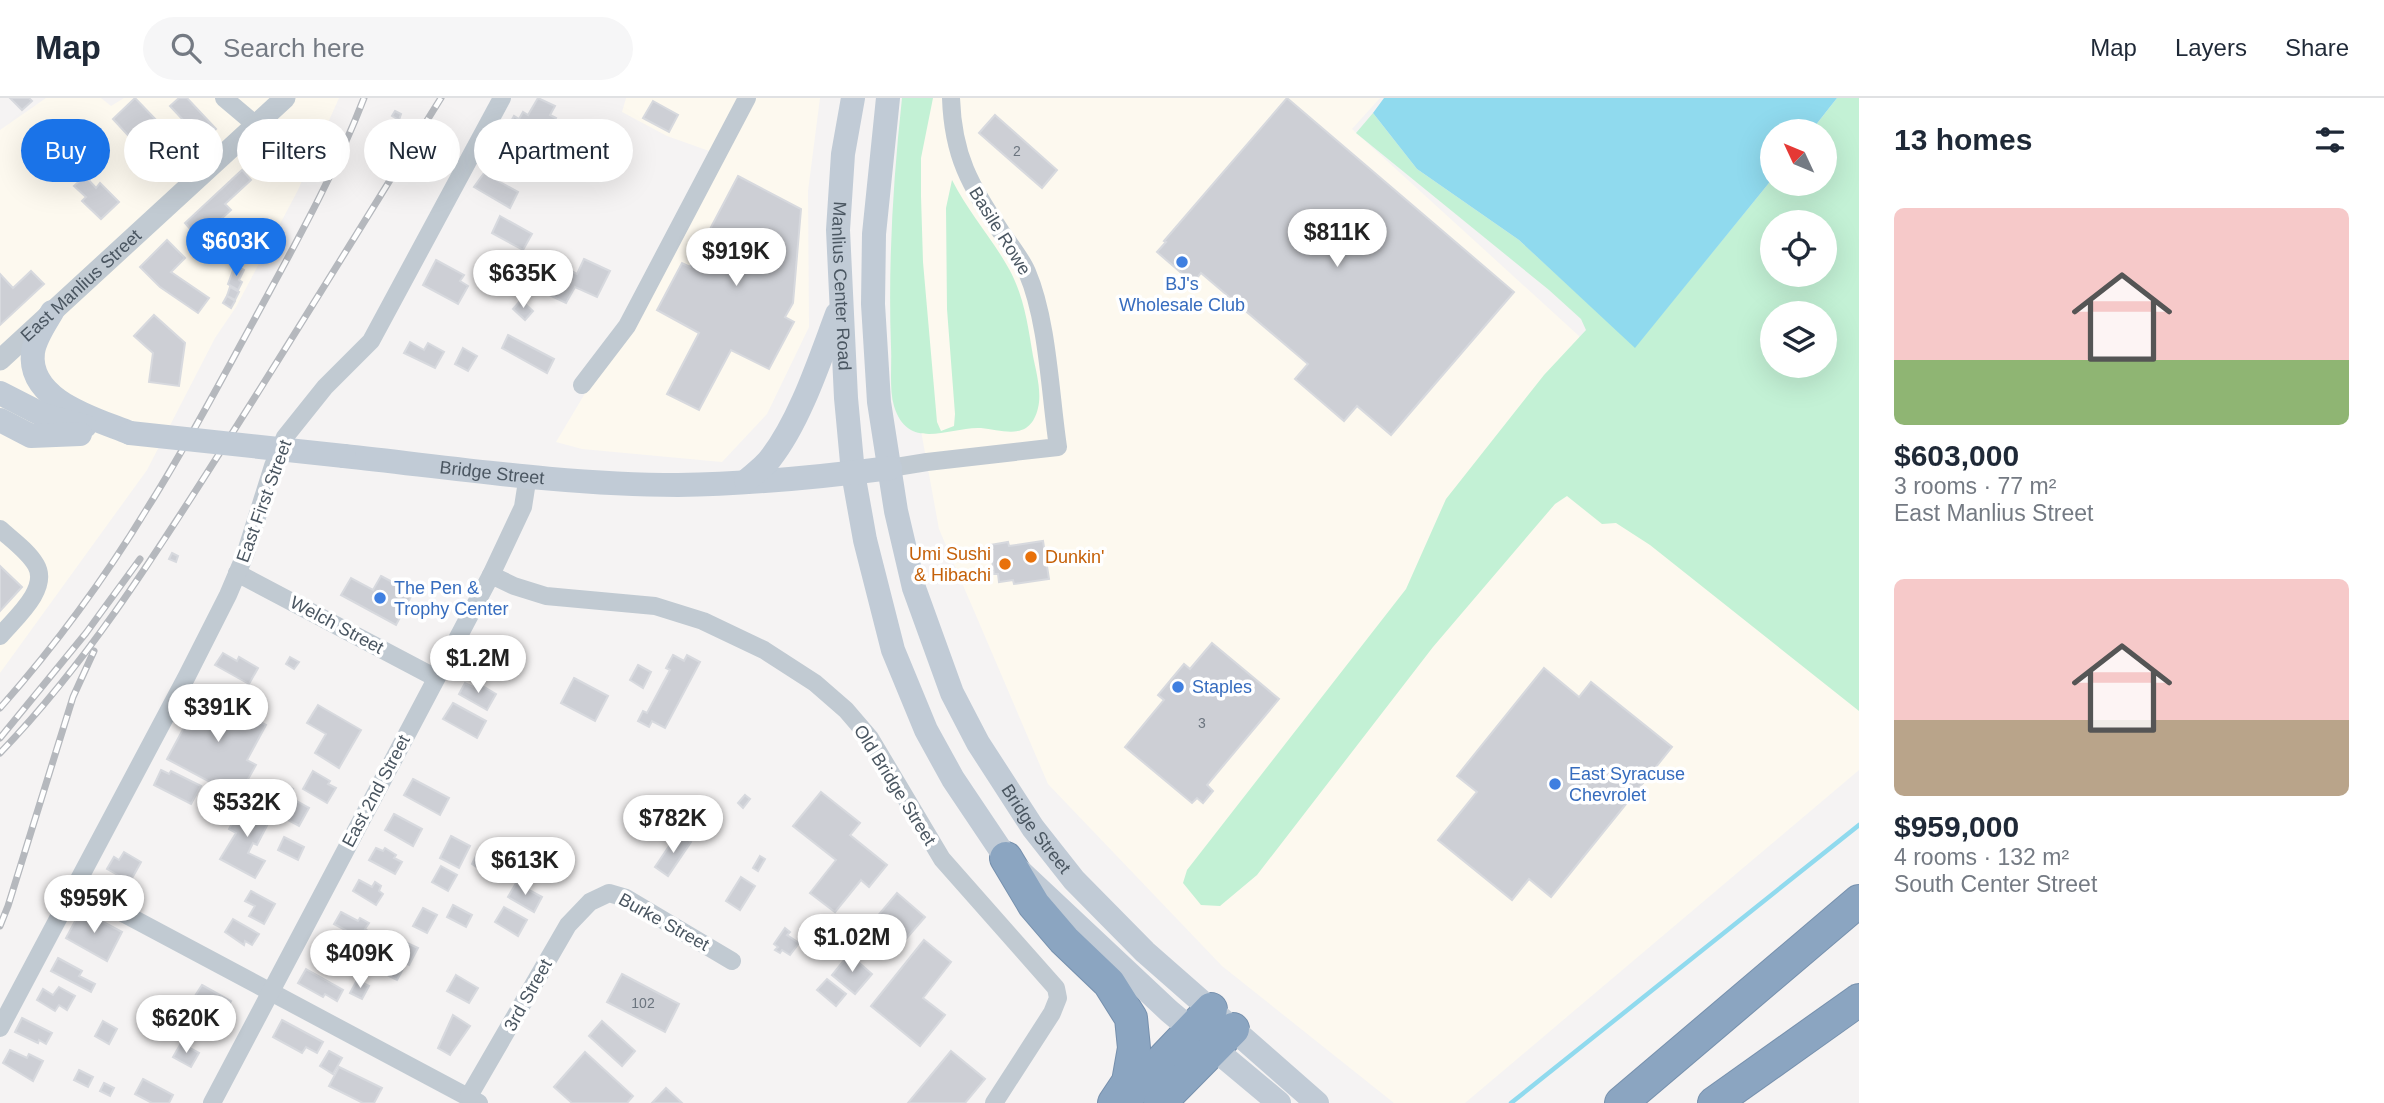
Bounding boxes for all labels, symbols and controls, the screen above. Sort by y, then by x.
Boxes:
search box [143,17,633,80]
text: Map [35,29,101,66]
icon: search [167,29,205,67]
text: Search here [223,33,365,63]
text: Map [2090,34,2137,61]
text: Layers [2175,34,2247,61]
text: Share [2285,34,2349,61]
chip: Buy [21,119,110,182]
chip: Rent [124,119,223,182]
chip: Filters [237,119,350,182]
chip: New [364,119,460,182]
chip: Apartment [474,119,633,182]
north arrow [1760,119,1838,196]
map controls [1760,119,1837,378]
icon: filters [2311,121,2349,159]
text: 13 homes [1894,123,2032,156]
house number: 2 [1013,143,1021,159]
street label: Basile Rowe [965,183,1035,279]
street label: Manlius Center Road [828,201,855,371]
pin: $811K [1288,209,1386,269]
button: locate [1760,210,1837,287]
pin: $603K [187,218,285,278]
text: $811K [1304,219,1370,245]
street label: East Manlius Street [17,225,145,346]
text: $603K [202,228,270,254]
pin: $919K [687,228,785,288]
text: $919K [702,238,770,264]
pin: $635K [474,250,572,310]
marker: BJ's Wholesale Club [1174,254,1190,270]
icon: home [2059,254,2185,380]
text: $635K [489,260,557,286]
place label: BJ's Wholesale Club [1119,274,1245,315]
button: layers [1760,301,1837,378]
street label: East First Street [233,437,295,565]
text: $603,000 [1894,439,2019,472]
street label: Bridge Street [439,457,545,488]
text: 3 rooms · 77 m² [1894,473,2056,499]
text: East Manlius Street [1894,500,2093,526]
place label: Umi Sushi & Hibachi [909,544,991,585]
place label: Dunkin' [1045,547,1104,567]
marker: Dunkin' [1023,549,1039,565]
marker: Umi Sushi & Hibachi [997,556,1013,572]
place label: The Pen & Trophy Center [394,578,508,619]
marker: The Pen & Trophy Center [372,590,388,606]
street label: Welch Street [287,592,387,658]
icon: home [2059,625,2185,751]
pin: $1.2M [429,636,527,695]
text: $1.2M [446,645,510,671]
place label: Staples [1192,677,1252,697]
marker: Staples [1170,679,1186,695]
pin: $391K [169,684,267,744]
text: $391K [184,694,252,720]
house number: 3 [1198,715,1206,731]
street label: Old Bridge Street [850,721,940,849]
street label: East 2nd Street [338,732,414,850]
place label: East Syracuse Chevrolet [1569,764,1685,805]
marker: East Syracuse Chevrolet [1547,776,1563,792]
pin: $532K [198,780,296,839]
street label: Bridge Street [997,780,1075,877]
text: $532K [213,789,281,815]
pin: $782K [624,796,722,855]
text: $782K [639,805,707,831]
text: $959,000 [1894,810,2019,843]
pin: $613K [476,838,574,897]
text: 4 rooms · 132 m² [1894,844,2069,870]
text: $613K [491,847,559,873]
text: South Center Street [1894,871,2097,897]
pin: $959K [45,876,143,935]
text: $959K [60,885,128,911]
street label: Burke Street [615,889,713,955]
pin: $1.02M [795,914,909,974]
text: $1.02M [814,924,890,950]
pin: $409K [311,930,409,990]
text: $409K [326,940,394,966]
street label: 3rd Street [500,956,556,1034]
house number: 102 [631,995,655,1011]
pin: $620K [137,996,235,1055]
text: $620K [152,1005,220,1031]

